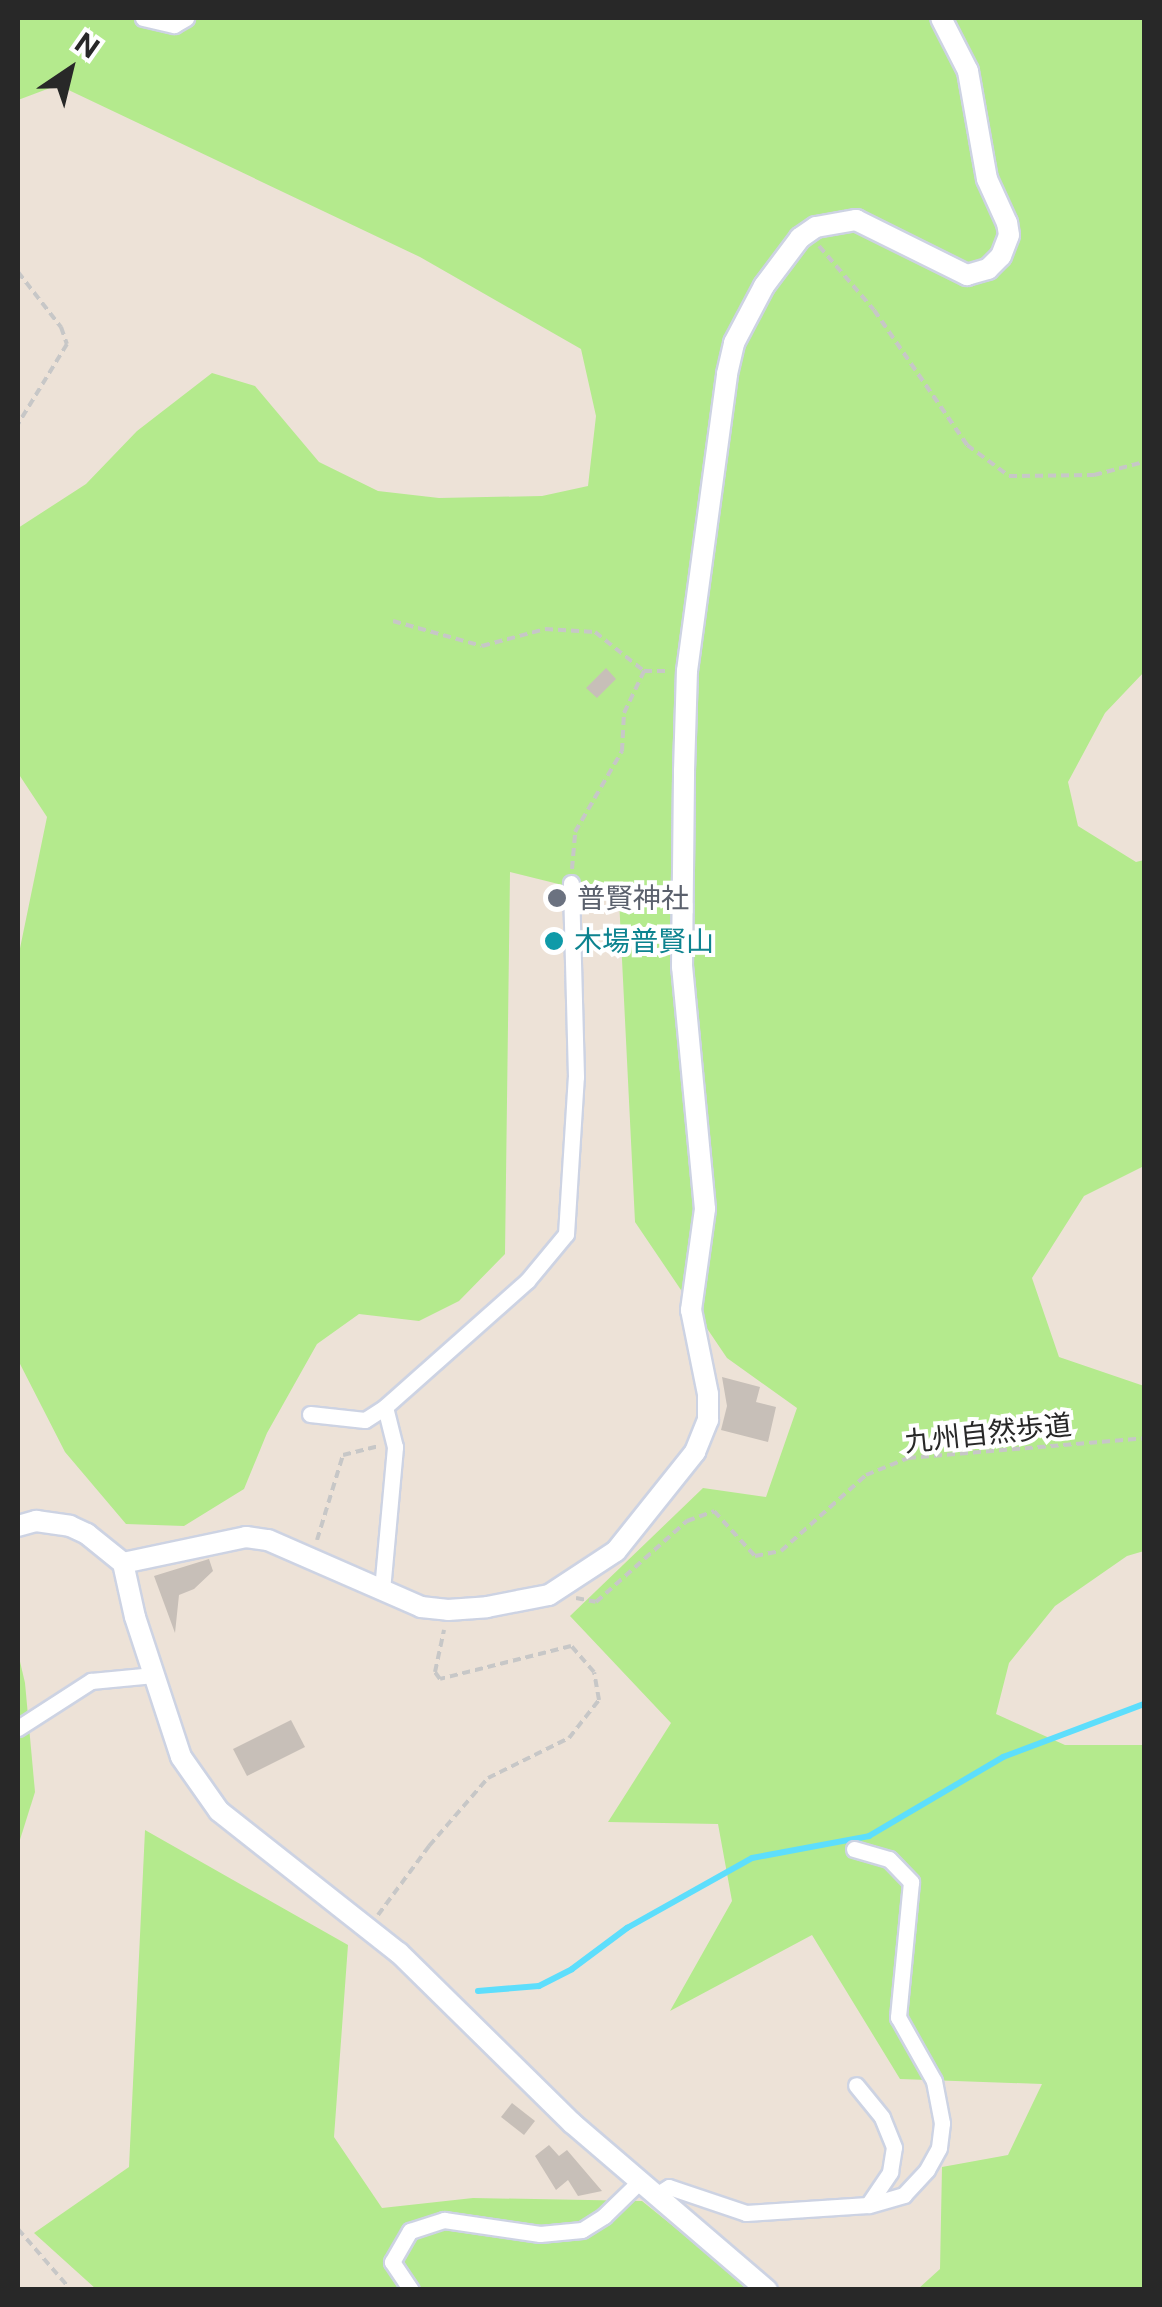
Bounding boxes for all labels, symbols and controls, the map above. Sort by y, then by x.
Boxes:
north arrow [20,20,120,120]
text: N [69,25,106,65]
place label: 普賢神社 [577,881,689,915]
marker: 普賢神社 [546,887,568,909]
place label: 木場普賢山 [574,924,714,958]
marker: 木場普賢山 [543,930,565,952]
street label: 九州自然歩道 [903,1408,1073,1458]

